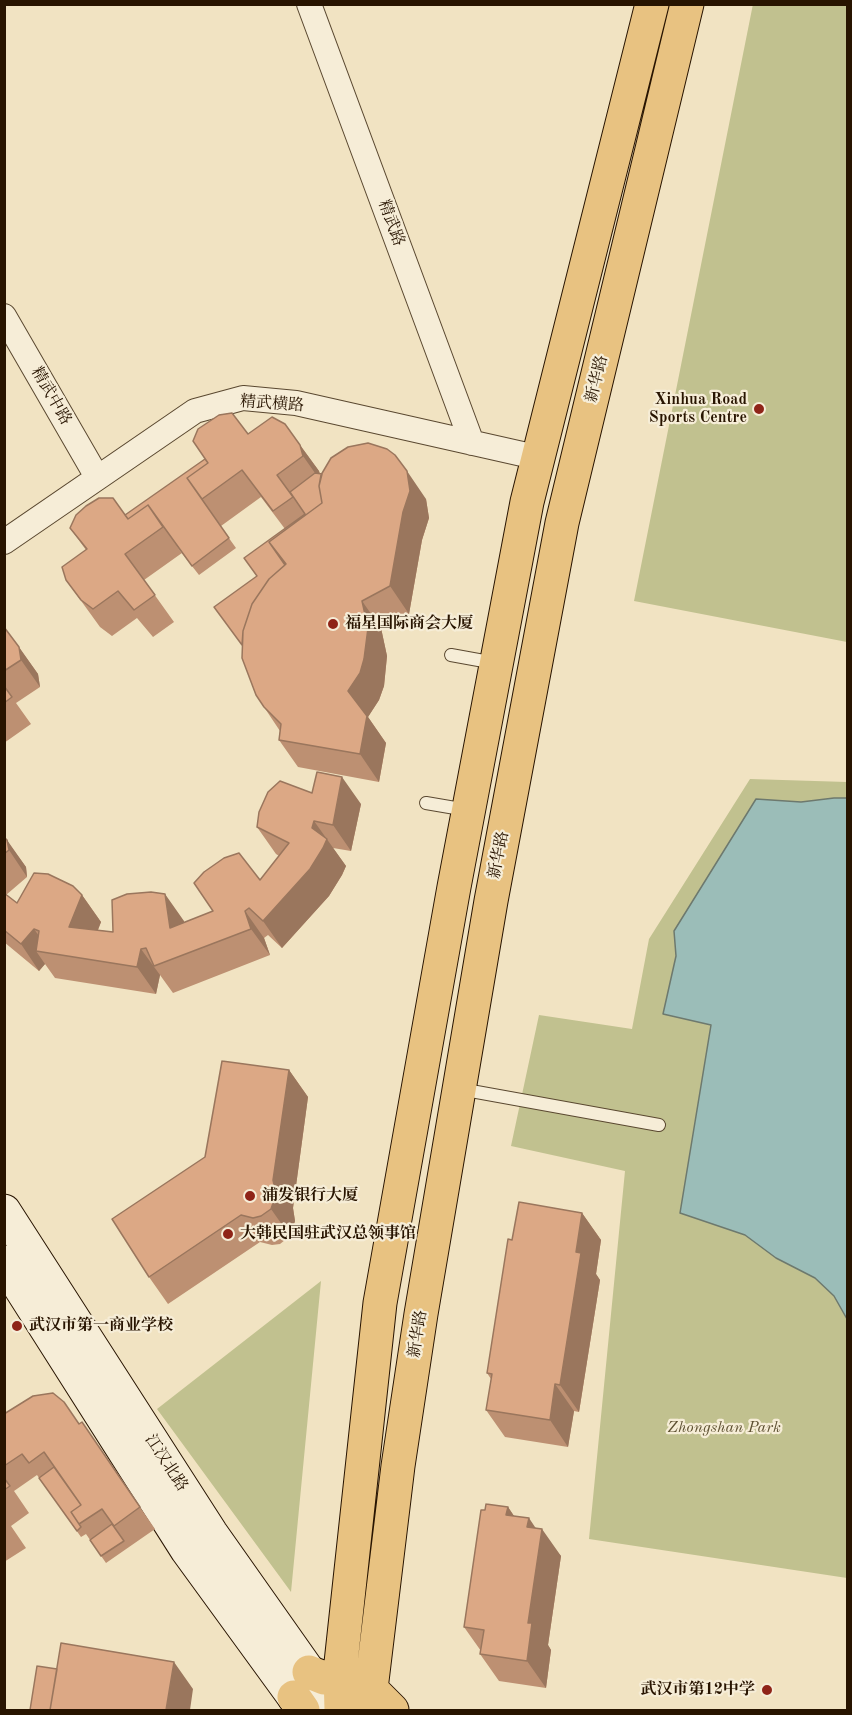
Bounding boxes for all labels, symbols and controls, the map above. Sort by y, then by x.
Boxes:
street label: 精武路 [374,197,408,249]
street label: 新华路 [582,353,612,405]
street label: 精武中路 [27,363,75,429]
place label: Xinhua Road Sports Centre [649,390,747,428]
street label: 精武横路 [239,392,305,416]
marker: Xinhua Road Sports Centre [752,402,766,416]
place label: 福星国际商会大厦 [345,614,473,634]
marker: 福星国际商会大厦 [326,617,340,631]
street label: 新华路 [485,830,513,880]
place label: 浦发银行大厦 [262,1186,358,1206]
marker: 浦发银行大厦 [243,1189,257,1203]
place label: 大韩民国驻武汉总领事馆 [240,1224,416,1244]
marker: 大韩民国驻武汉总领事馆 [221,1227,235,1241]
street label: 新华路 [405,1309,431,1359]
place label: 武汉市第一商业学校 [29,1316,173,1336]
marker: 武汉市第一商业学校 [10,1319,24,1333]
park label: Zhongshan Park [667,1418,781,1438]
street label: 江汉北路 [141,1431,191,1495]
place label: 武汉市第12中学 [640,1680,755,1700]
marker: 武汉市第12中学 [760,1683,774,1697]

